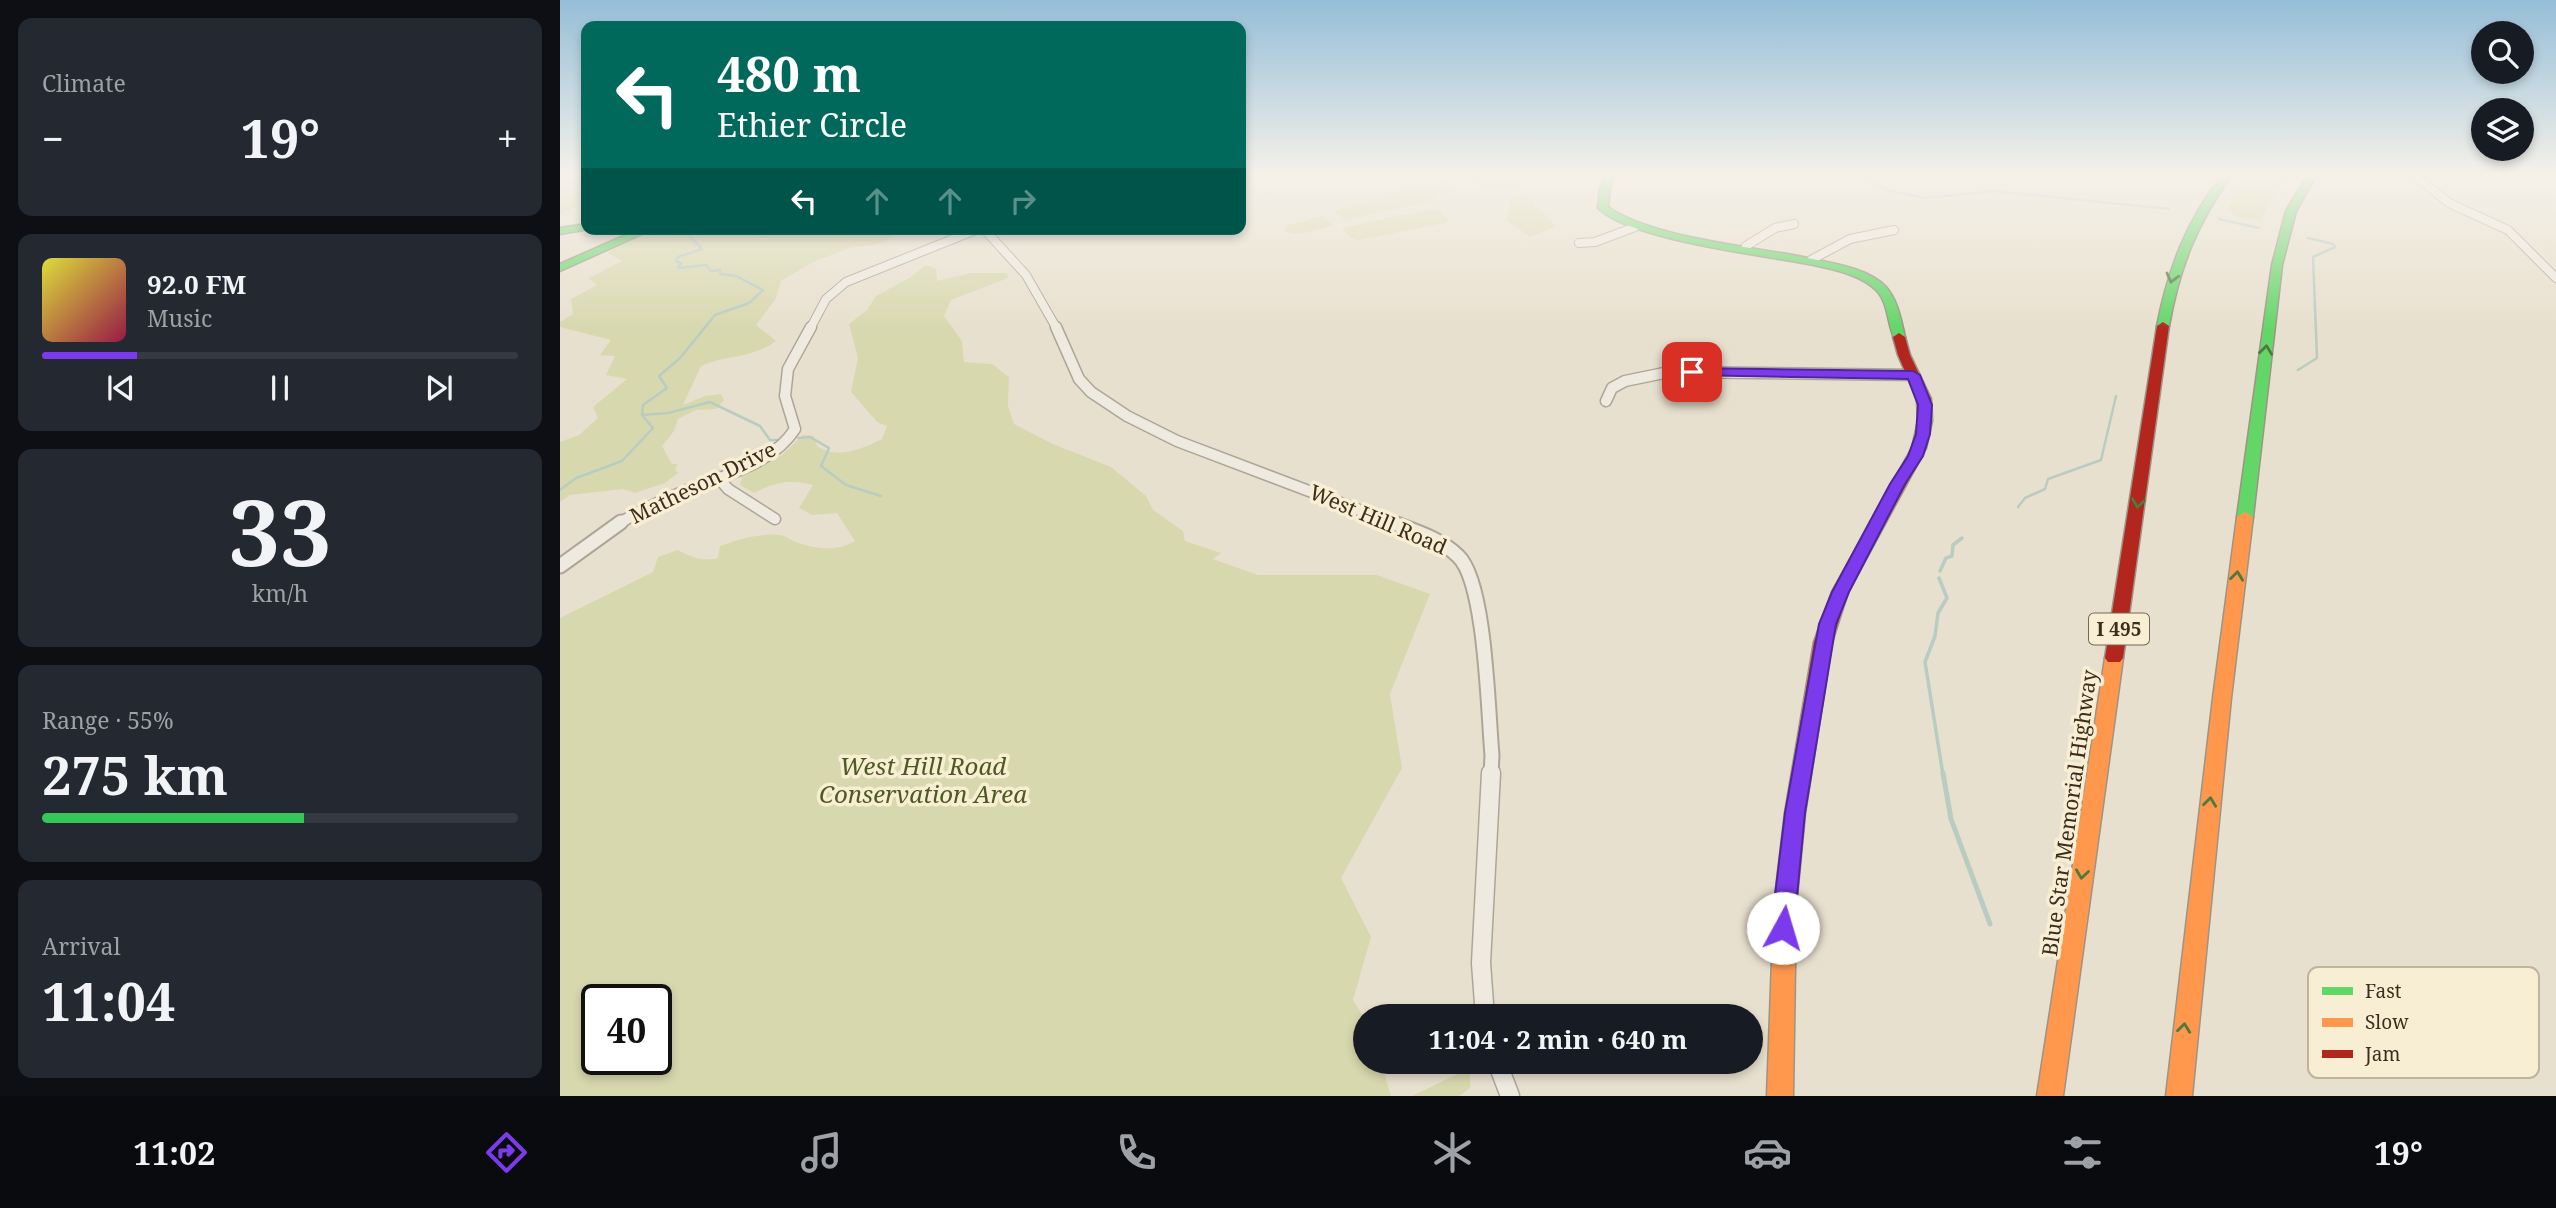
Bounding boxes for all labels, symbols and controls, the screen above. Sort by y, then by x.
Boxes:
map controls [2471,21,2534,161]
button: search [2471,21,2534,84]
text: 480 m [717,40,861,106]
icon: left [602,49,693,140]
text: Climate [42,67,126,99]
button: layers [2471,98,2534,161]
text: 19° [241,102,320,173]
text: Ethier Circle [717,103,907,146]
text: − [42,112,64,164]
text: + [497,112,518,164]
icon: left [785,182,823,220]
icon: ahead [858,182,896,220]
icon: ahead [931,182,969,220]
icon: right [1004,182,1042,220]
text: 92.0 FM [147,266,246,302]
one-way arrow [2166,272,2180,284]
text: Music [147,302,212,334]
pin [1662,342,1722,402]
one-way arrow [2258,345,2273,356]
icon: arrive [1673,353,1711,391]
icon: previous [102,369,140,407]
icon: pause [261,369,299,407]
icon: next [420,369,458,407]
street label: Matheson Drive [625,435,780,530]
text: 33 [229,469,331,593]
street label: West Hill Road [1305,478,1451,561]
one-way arrow [2130,497,2145,509]
one-way arrow [2230,570,2245,582]
text: km/h [252,577,308,609]
road number: I 495 [2089,614,2149,644]
street label: Blue Star Memorial Highway [2035,668,2103,958]
text: Range · 55% [42,704,174,736]
text: 275 km [42,739,228,810]
park label: West Hill Road Conservation Area [819,749,1027,810]
one-way arrow [2202,796,2217,807]
one-way arrow [2074,868,2089,879]
position arrow [1746,891,1820,965]
text: Arrival [42,930,121,962]
text: 11:04 [42,965,175,1036]
legend [2308,967,2539,1078]
text: Fast [2365,978,2402,1004]
speed limit sign: 40 [581,984,672,1075]
text: Slow [2365,1009,2409,1035]
text: 11:04 · 2 min · 640 m [1428,1021,1688,1057]
one-way arrow [2176,1022,2191,1033]
text: Jam [2364,1041,2400,1067]
icon: directions [482,1128,531,1177]
icon: music [797,1128,846,1177]
icon: phone [1112,1128,1161,1177]
icon: climate [1428,1128,1477,1177]
icon: car [1743,1128,1792,1177]
icon: filters [2058,1128,2107,1177]
text: 11:02 [133,1131,215,1174]
text: 19° [2374,1131,2423,1174]

